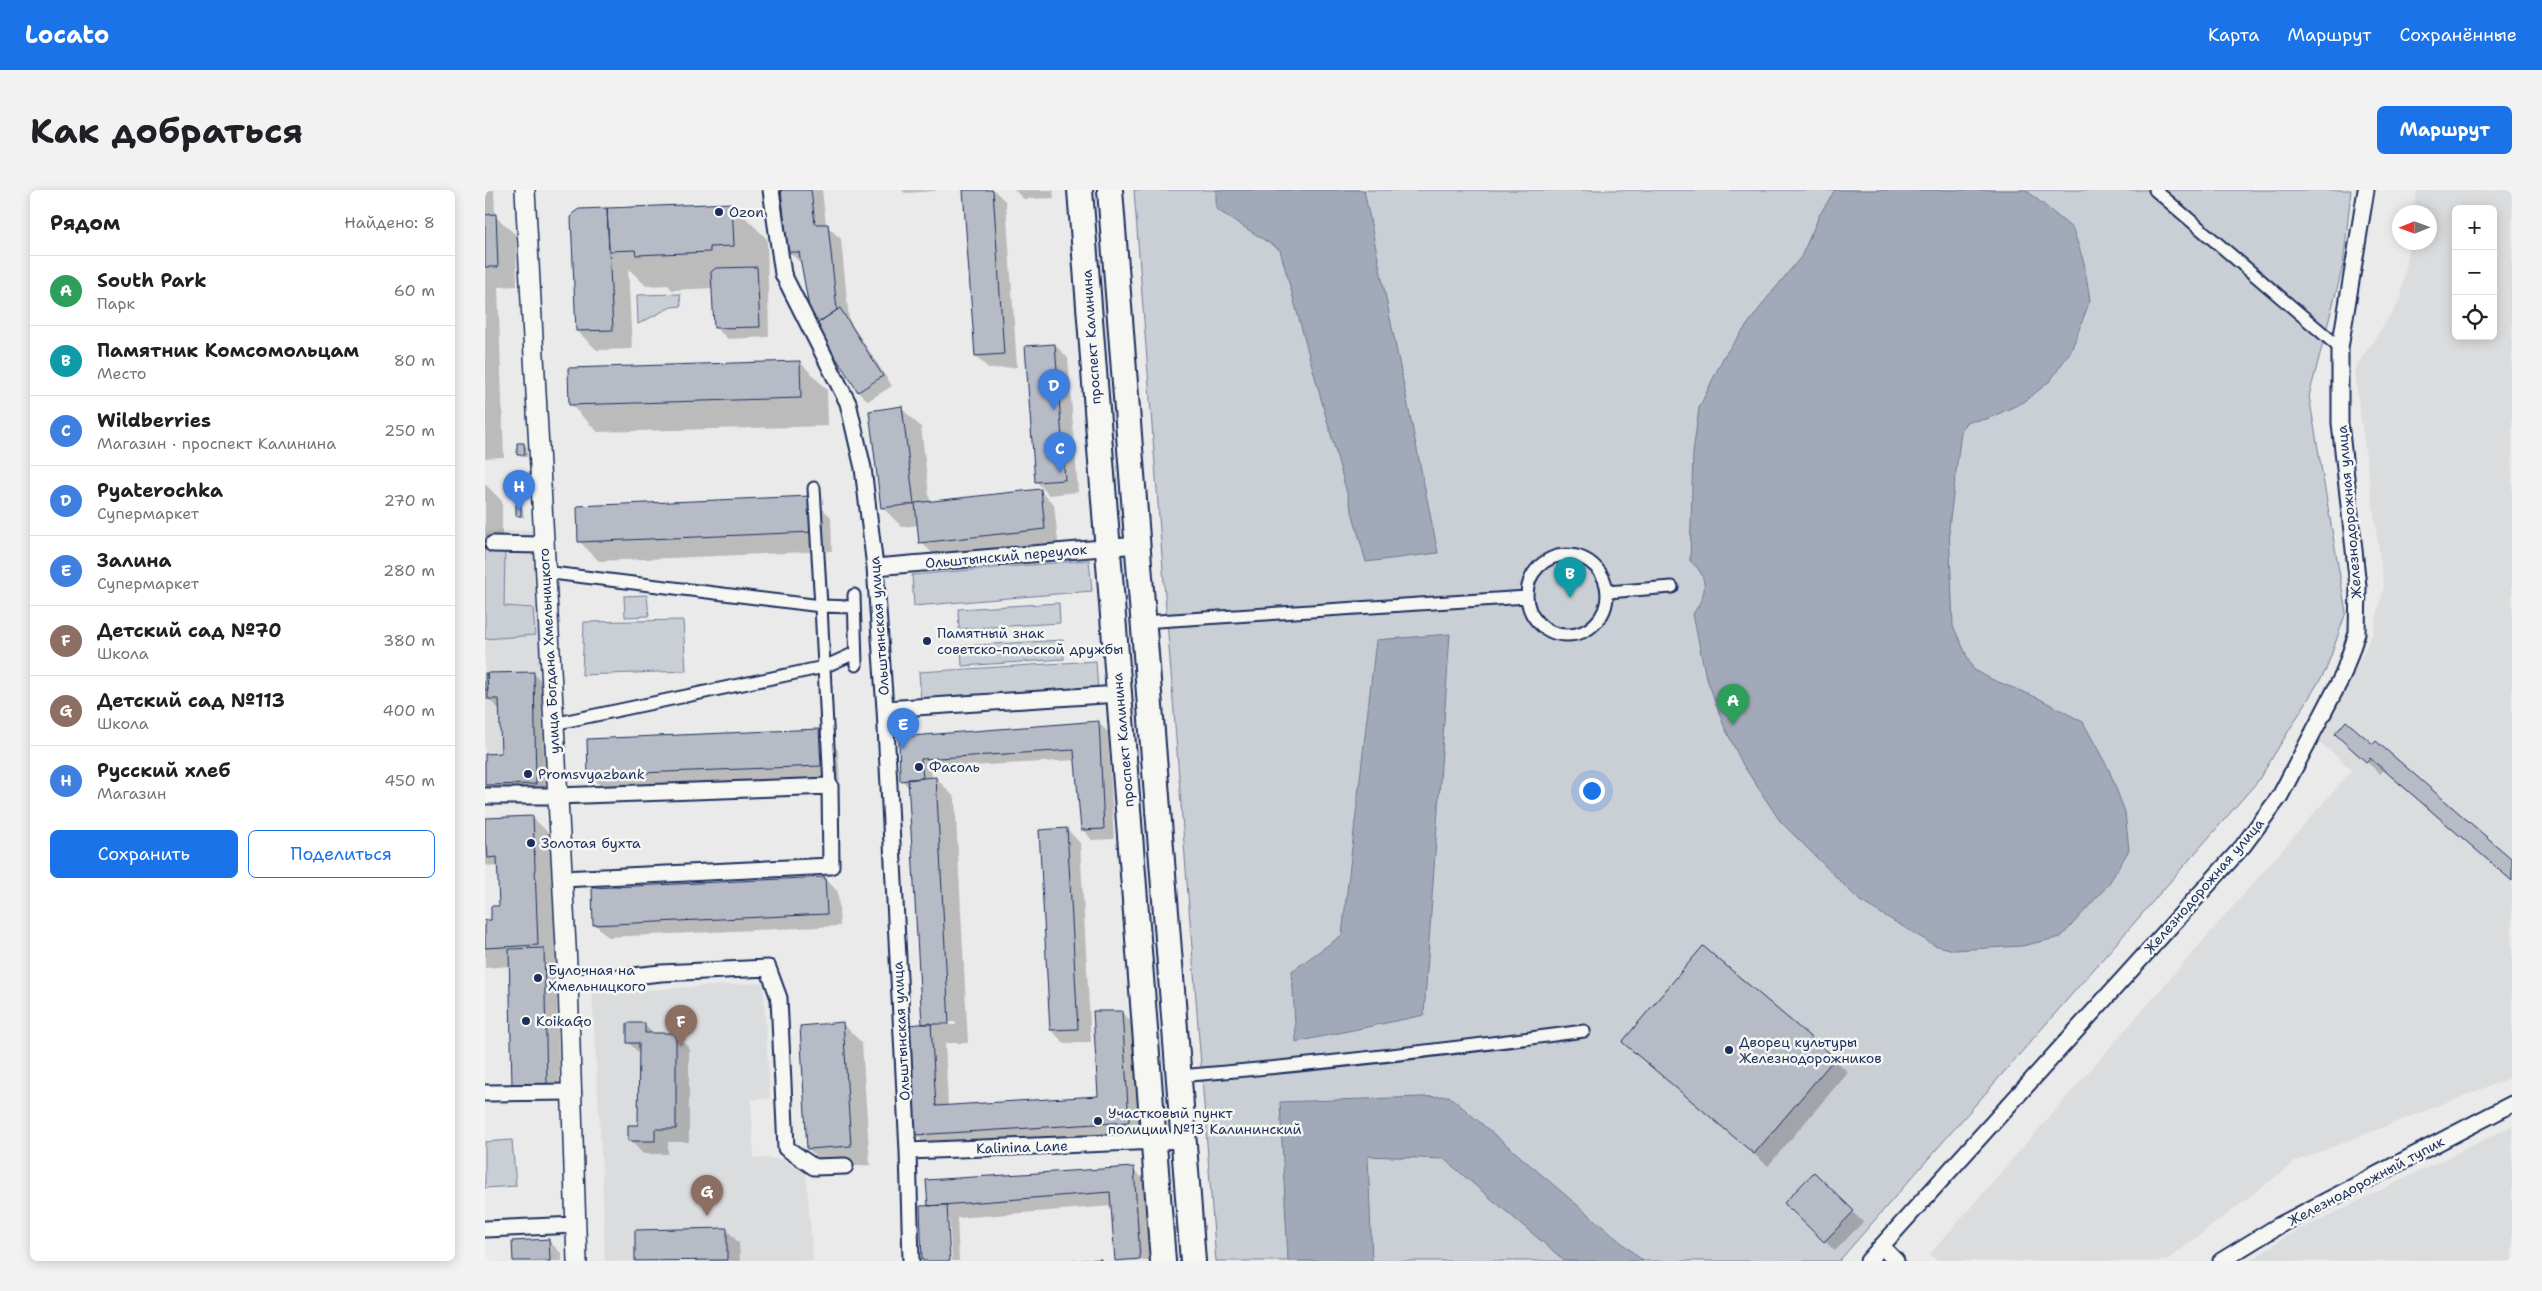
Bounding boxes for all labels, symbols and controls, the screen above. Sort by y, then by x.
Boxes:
text: Locato [25,19,109,51]
text: Карта [2208,23,2259,47]
text: Маршрут [2287,23,2371,47]
text: Сохранённые [2399,23,2517,47]
button: Маршрут [2377,106,2512,154]
text: Как добраться [30,107,303,154]
place label: Ozon [729,203,764,221]
north arrow [2392,205,2437,250]
map controls [2452,205,2497,340]
button: + [2452,205,2497,250]
marker: Ozon [713,206,725,218]
text: Рядом [50,209,120,237]
text: Найдено: 8 [344,212,435,233]
button: − [2452,250,2497,295]
text: South Park [97,268,207,293]
street label: проспект Калинина [1077,269,1105,405]
text: A [60,280,72,301]
text: 60 m [394,280,435,301]
text: Парк [97,293,135,314]
button: locate [2452,295,2497,340]
text: Памятник Комсомольцам [97,338,359,363]
text: B [61,350,71,371]
text: 80 m [394,350,435,371]
text: Место [97,363,147,384]
pin: D [1038,369,1070,410]
text: Wildberries [97,408,211,433]
text: C [61,420,71,441]
text: 250 m [384,420,435,441]
street label: Железнодорожная улица [2332,424,2366,599]
pin: C [1044,432,1076,473]
text: Магазин · проспект Калинина [97,433,336,454]
pin: H [503,470,535,511]
text: Pyaterochka [97,478,223,503]
text: D [60,490,72,511]
text: 270 m [384,490,435,511]
text: Супермаркет [97,503,199,524]
street label: Ольштынский переулок [924,540,1088,572]
street label: улица Богдана Хмельницкого [535,547,563,755]
text: Залина [97,548,172,573]
street label: Ольштынская улица [865,555,893,696]
pin: B [1554,557,1586,598]
text: E [61,560,71,581]
text: 280 m [383,560,435,581]
text: Супермаркет [97,573,199,594]
text: Детский сад №70 [97,618,282,643]
place label: Памятный знак советско-польской дружбы [937,624,1123,658]
text: F [61,630,71,651]
text: 380 m [383,630,435,651]
marker: Памятный знак советско-польской дружбы [921,635,933,647]
text: Школа [97,643,149,664]
street label: проспект Калинина [1108,672,1138,808]
pin: A [1717,684,1749,725]
text: Детский сад №113 [97,688,285,713]
text: G [60,700,72,721]
text: 400 m [382,700,435,721]
pin: E [887,708,919,749]
text: Школа [97,713,149,734]
text: Русский хлеб [97,758,230,783]
place label: Фасоль [929,758,980,776]
marker: Фасоль [913,761,925,773]
place label: Promsvyazbank [538,765,645,783]
marker: Promsvyazbank [522,768,534,780]
text: H [60,770,72,791]
text: 450 m [384,770,435,791]
your location [1579,778,1605,804]
text: Магазин [97,783,166,804]
street label: Железнодорожная улица [2140,814,2268,958]
button: Сохранить [50,830,238,878]
button: Поделиться [248,830,435,878]
place label: Золотая бухта [541,834,641,852]
marker: Золотая бухта [525,837,537,849]
place label: Булочная на Хмельницкого [548,961,646,995]
street label: Ольштынская улица [888,961,914,1101]
marker: Булочная на Хмельницкого [532,972,544,984]
pin: F [665,1005,697,1046]
place label: KoikaGo [536,1012,592,1030]
marker: KoikaGo [520,1015,532,1027]
place label: Дворец культуры Железнодорожников [1739,1033,1882,1067]
marker: Дворец культуры Железнодорожников [1723,1044,1735,1056]
place label: Участковый пункт полиции №13 Калининский [1108,1104,1302,1138]
marker: Участковый пункт полиции №13 Калининский [1092,1115,1104,1127]
street label: Железнодорожный тупик [2285,1132,2448,1230]
street label: Kalinina Lane [976,1136,1068,1158]
pin: G [691,1175,723,1216]

